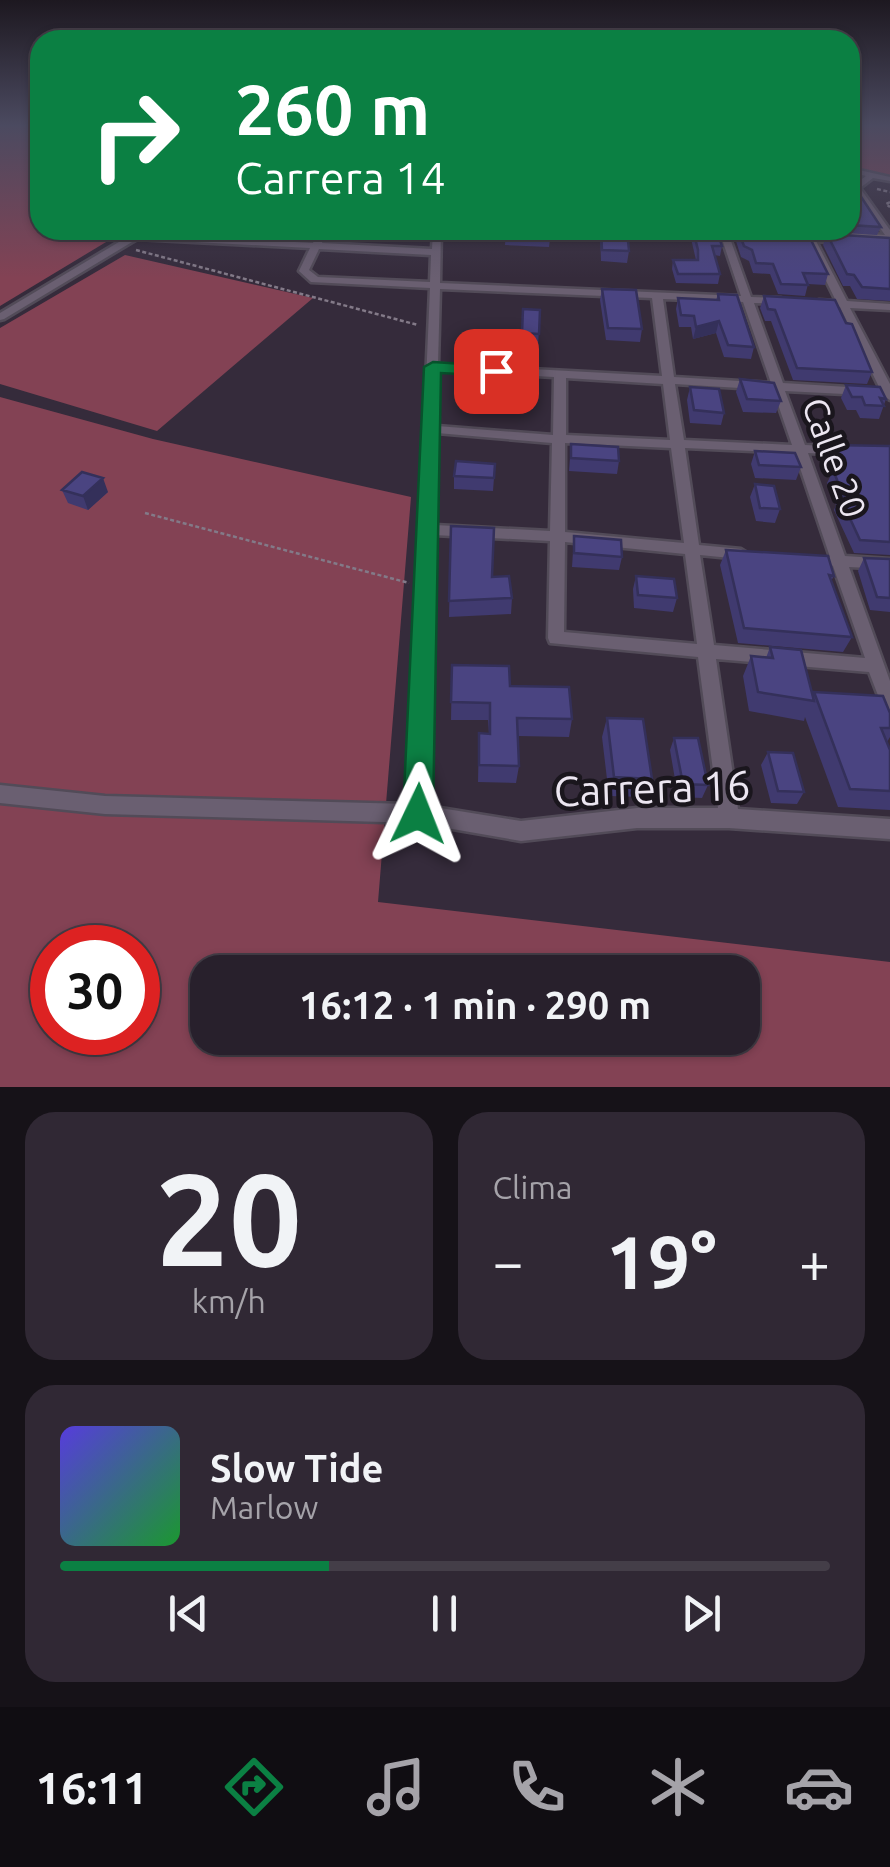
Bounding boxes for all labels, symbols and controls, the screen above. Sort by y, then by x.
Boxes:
icon: right [70,70,200,200]
text: 260 m [235,70,430,148]
text: Carrera 14 [235,152,446,203]
pin [454,329,539,414]
icon: arrive [469,344,524,399]
street label: Calle 20 [795,392,875,523]
street label: Carrera 16 [553,761,751,814]
position arrow [366,762,470,866]
speed limit sign: 30 [30,925,160,1055]
text: 16:12 · 1 min · 290 m [299,984,651,1026]
text: 20 [155,1145,302,1291]
text: Clima [493,1169,572,1205]
text: 19° [606,1219,717,1303]
text: − [493,1231,524,1292]
text: + [799,1231,830,1292]
text: km/h [192,1283,266,1319]
text: Slow Tide [210,1447,383,1489]
text: Marlow [210,1489,318,1525]
icon: previous [161,1586,216,1641]
icon: pause [417,1586,472,1641]
icon: next [674,1586,729,1641]
icon: directions [219,1752,289,1822]
icon: music [361,1752,431,1822]
icon: phone [502,1752,572,1822]
icon: climate [643,1752,713,1822]
icon: car [784,1752,854,1822]
text: 16:11 [36,1762,148,1813]

